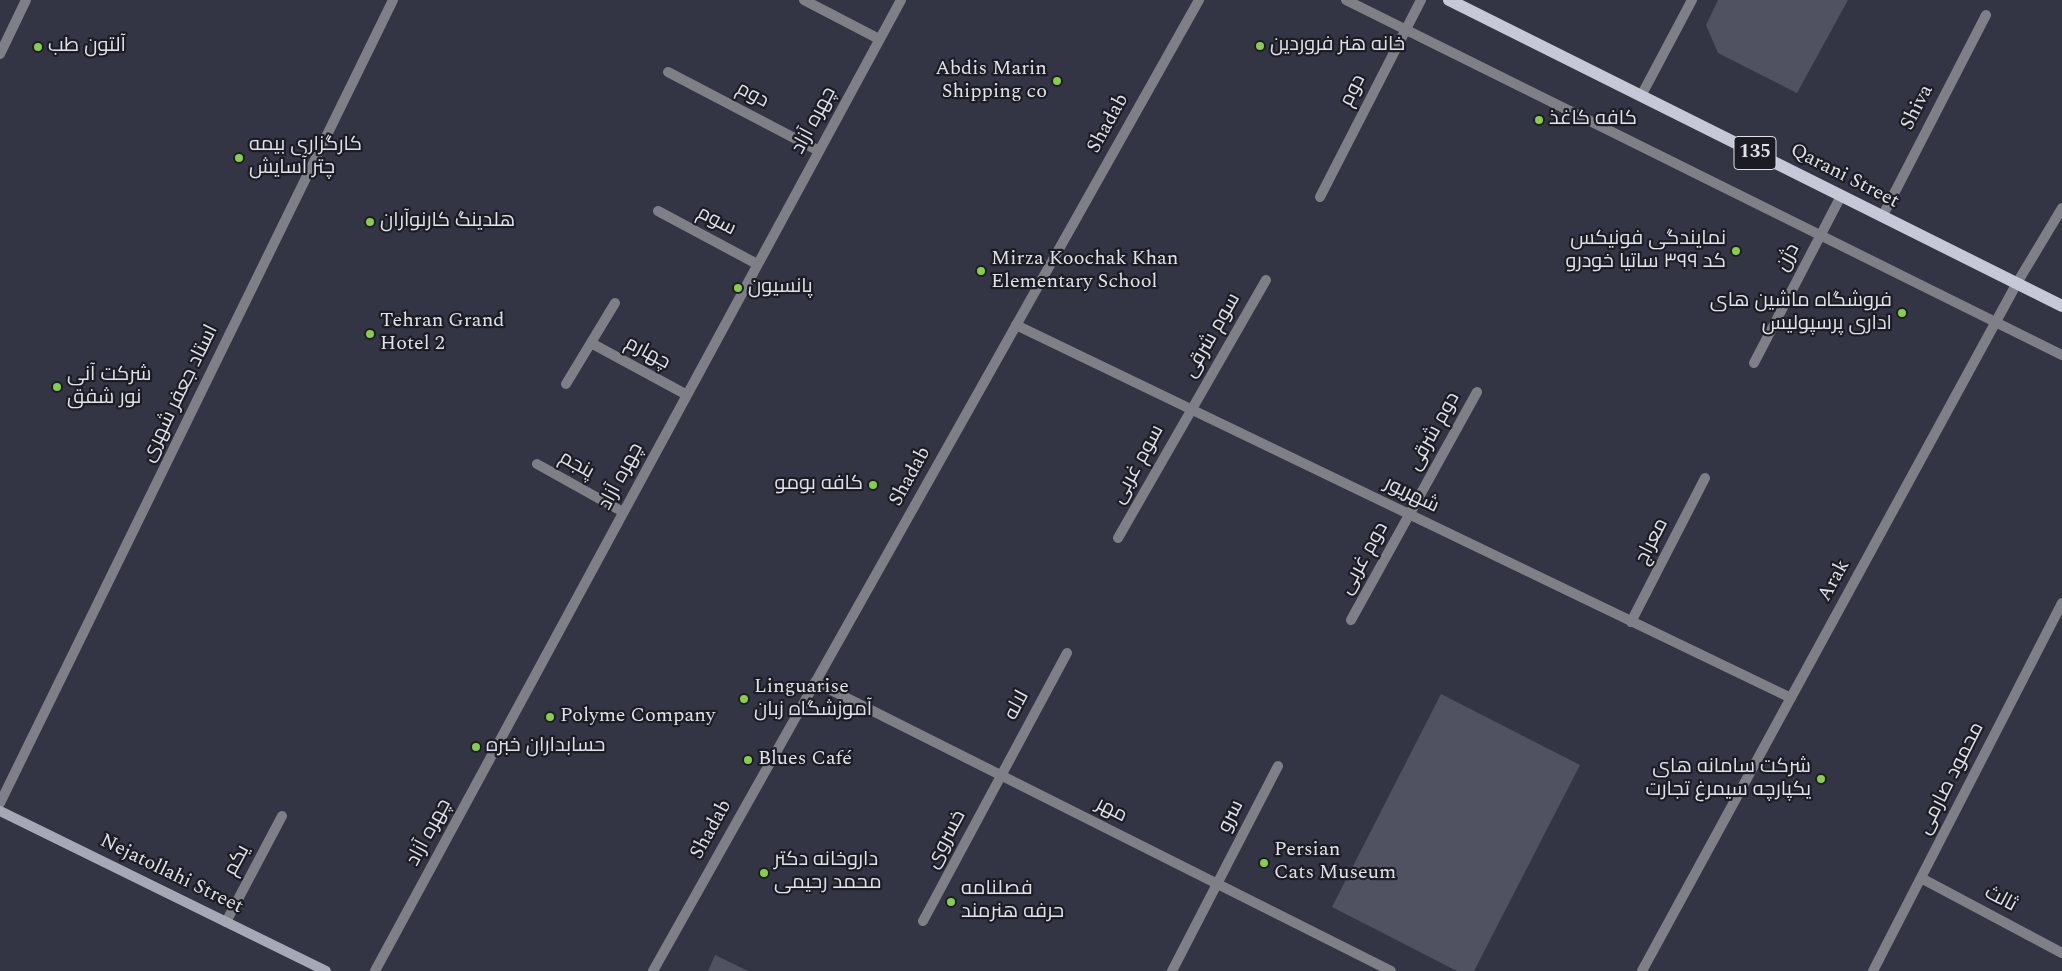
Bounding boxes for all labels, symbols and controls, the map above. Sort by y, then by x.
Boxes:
place label: خانه هنر فروردین [1270,34,1405,58]
place label: آلتون طب [48,35,126,59]
marker: خانه هنر فروردین [1254,40,1266,52]
marker: آلتون طب [32,41,44,53]
place label: Abdis Marin Shipping co [935,58,1047,105]
street label: دوم [1336,71,1372,111]
marker: Abdis Marin Shipping co [1051,75,1063,87]
street label: دوم [732,78,772,114]
street label: Shiva [1896,81,1940,135]
street label: چهره آزاد [787,83,843,159]
street label: Shadab [1083,90,1135,158]
place label: کافه کاغذ [1549,108,1637,132]
marker: کافه کاغذ [1533,114,1545,126]
place label: کارگزاری بیمه چتر آسایش [249,134,362,181]
road number: 135 [1734,136,1776,170]
street label: Qarani Street [1785,139,1903,215]
marker: کارگزاری بیمه چتر آسایش [233,152,245,164]
street label: سوم [692,202,740,242]
place label: هلدینگ کارنوآران [380,210,515,234]
marker: هلدینگ کارنوآران [364,216,376,228]
place label: نمایندگی فونیکس کد ۳۹۹ ساتیا خودرو [1565,228,1726,275]
street label: دژن [1772,240,1806,276]
marker: نمایندگی فونیکس کد ۳۹۹ ساتیا خودرو [1730,245,1742,257]
place label: Mirza Koochak Khan Elementary School [991,248,1178,295]
marker: Mirza Koochak Khan Elementary School [975,265,987,277]
place label: پانسیون [748,276,813,300]
marker: پانسیون [732,282,744,294]
street label: سوم شرقی [1179,289,1247,383]
place label: فروشگاه ماشین های اداری پرسپولیس [1710,290,1892,337]
marker: فروشگاه ماشین های اداری پرسپولیس [1896,307,1908,319]
place label: Tehran Grand Hotel 2 [380,310,504,357]
street label: استاد جعفر شهری [137,322,225,466]
marker: Tehran Grand Hotel 2 [364,328,376,340]
street label: چهارم [620,332,674,376]
place label: شرکت آنی نور شفق [67,364,151,411]
marker: شرکت آنی نور شفق [51,381,63,393]
street label: دوم شرقی [1404,389,1466,475]
street label: سوم غربی [1108,421,1170,509]
street label: چهره آزاد [594,439,650,515]
street label: Shadab [885,443,937,511]
street label: پنجم [554,447,598,485]
place label: کافه بومو [775,473,863,497]
street label: شهریور [1380,473,1442,519]
marker: کافه بومو [867,479,879,491]
street label: معراج [1631,515,1675,569]
street label: دوم غربی [1335,519,1395,599]
street label: Arak [1814,556,1856,606]
place label: Linguarise آموزشگاه زبان [754,676,872,723]
street label: لاله [1000,687,1036,725]
marker: Linguarise آموزشگاه زبان [738,693,750,705]
place label: Polyme Company [560,705,715,729]
marker: Polyme Company [544,711,556,723]
street label: محمود صارمی [1913,719,1991,839]
place label: حسابداران خبره [486,735,605,759]
marker: حسابداران خبره [470,741,482,753]
place label: Blues Café [758,748,852,772]
marker: Blues Café [742,754,754,766]
place label: شرکت سامانه های یکپارچه سیمرغ تجارت [1645,756,1811,803]
marker: شرکت سامانه های یکپارچه سیمرغ تجارت [1815,773,1827,785]
street label: مهر [1091,793,1131,829]
street label: چهره آزاد [402,795,458,871]
street label: Shadab [686,796,738,864]
street label: سرو [1214,797,1250,837]
street label: خسروی [922,807,972,873]
street label: Nejatollahi Street [95,830,247,920]
place label: Persian Cats Museum [1274,839,1396,886]
street label: یکم [220,841,256,881]
place label: داروخانه دکتر محمد رحیمی [774,849,882,896]
marker: Persian Cats Museum [1258,857,1270,869]
marker: داروخانه دکتر محمد رحیمی [758,867,770,879]
place label: فصلنامه حرفه هنرمند [961,878,1064,925]
street label: ثالث [1980,882,2020,918]
marker: فصلنامه حرفه هنرمند [945,896,957,908]

